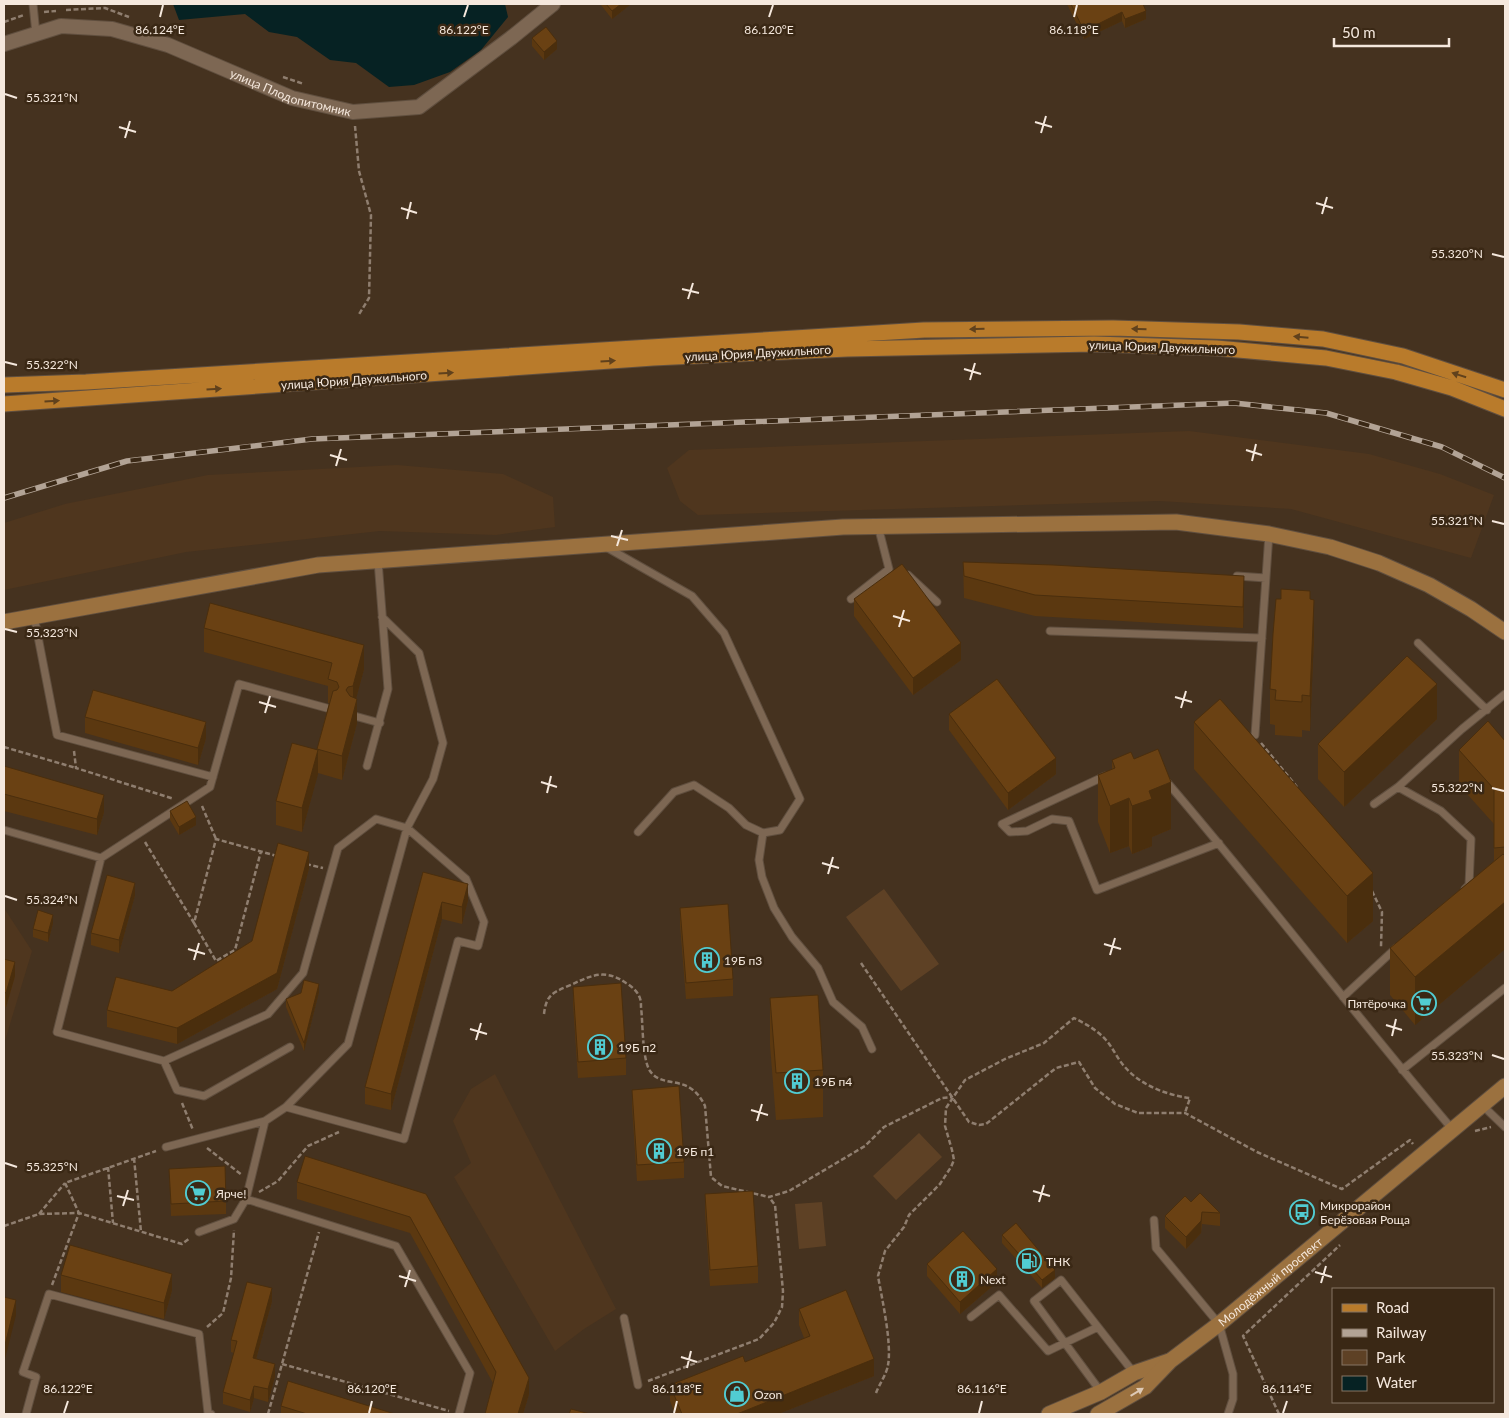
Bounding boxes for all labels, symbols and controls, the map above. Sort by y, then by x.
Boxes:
scale bar [1334,15,1449,47]
text: 86.124°E [135,22,185,37]
text: 86.122°E [439,22,489,37]
text: 86.120°E [744,22,794,37]
text: 86.118°E [1049,22,1099,37]
text: 50 m [1342,23,1376,41]
street label: улица Плодопитомник [228,65,353,119]
text: 55.321°N [26,90,78,105]
text: 55.320°N [1431,246,1483,261]
one-way arrow [1131,324,1147,332]
one-way arrow [969,326,985,334]
one-way arrow [1293,333,1309,341]
street label: улица Юрия Двужильного [1089,337,1236,357]
street label: улица Юрия Двужильного [685,342,832,364]
text: 55.322°N [26,357,78,372]
one-way arrow [601,357,617,365]
street label: улица Юрия Двужильного [280,367,428,393]
one-way arrow [439,369,455,377]
one-way arrow [1451,370,1466,378]
one-way arrow [207,385,223,393]
one-way arrow [45,397,61,405]
text: 55.321°N [1431,513,1483,528]
text: 55.323°N [26,625,78,640]
text: 55.322°N [1431,780,1483,795]
text: 55.324°N [26,892,78,907]
building icon: 19Б п3 [694,947,720,973]
place label: 19Б п3 [724,953,762,968]
supermarket icon: Пятёрочка [1411,990,1437,1016]
place label: Пятёрочка [1347,996,1406,1011]
building icon: 19Б п2 [587,1034,613,1060]
place label: 19Б п2 [618,1040,656,1055]
text: 55.323°N [1431,1048,1483,1063]
building icon: 19Б п4 [784,1068,810,1094]
place label: 19Б п4 [814,1074,852,1089]
building icon: 19Б п1 [646,1138,672,1164]
place label: 19Б п1 [676,1144,714,1159]
text: 55.325°N [26,1159,78,1174]
supermarket icon: Ярче! [185,1180,211,1206]
place label: Ярче! [215,1186,246,1201]
place label: Микрорайон Берёзовая Роща [1320,1198,1410,1227]
bus stop icon: Микрорайон Берёзовая Роща [1289,1199,1315,1225]
street label: Молодёжный проспект [1215,1234,1325,1329]
fuel station icon: ТНК [1016,1248,1042,1274]
place label: ТНК [1046,1254,1070,1269]
building icon: Next [949,1266,975,1292]
place label: Next [980,1272,1006,1287]
legend [1332,1288,1494,1403]
text: Road [1376,1298,1409,1316]
text: Railway [1376,1323,1427,1341]
text: Park [1376,1348,1406,1366]
text: Water [1376,1373,1417,1391]
text: 86.122°E [43,1381,93,1396]
text: 86.120°E [347,1381,397,1396]
text: 86.118°E [652,1381,702,1396]
shop icon: Ozon [724,1381,750,1407]
text: 86.116°E [957,1381,1007,1396]
text: 86.114°E [1262,1381,1312,1396]
place label: Ozon [754,1387,782,1402]
one-way arrow [1131,1387,1144,1396]

